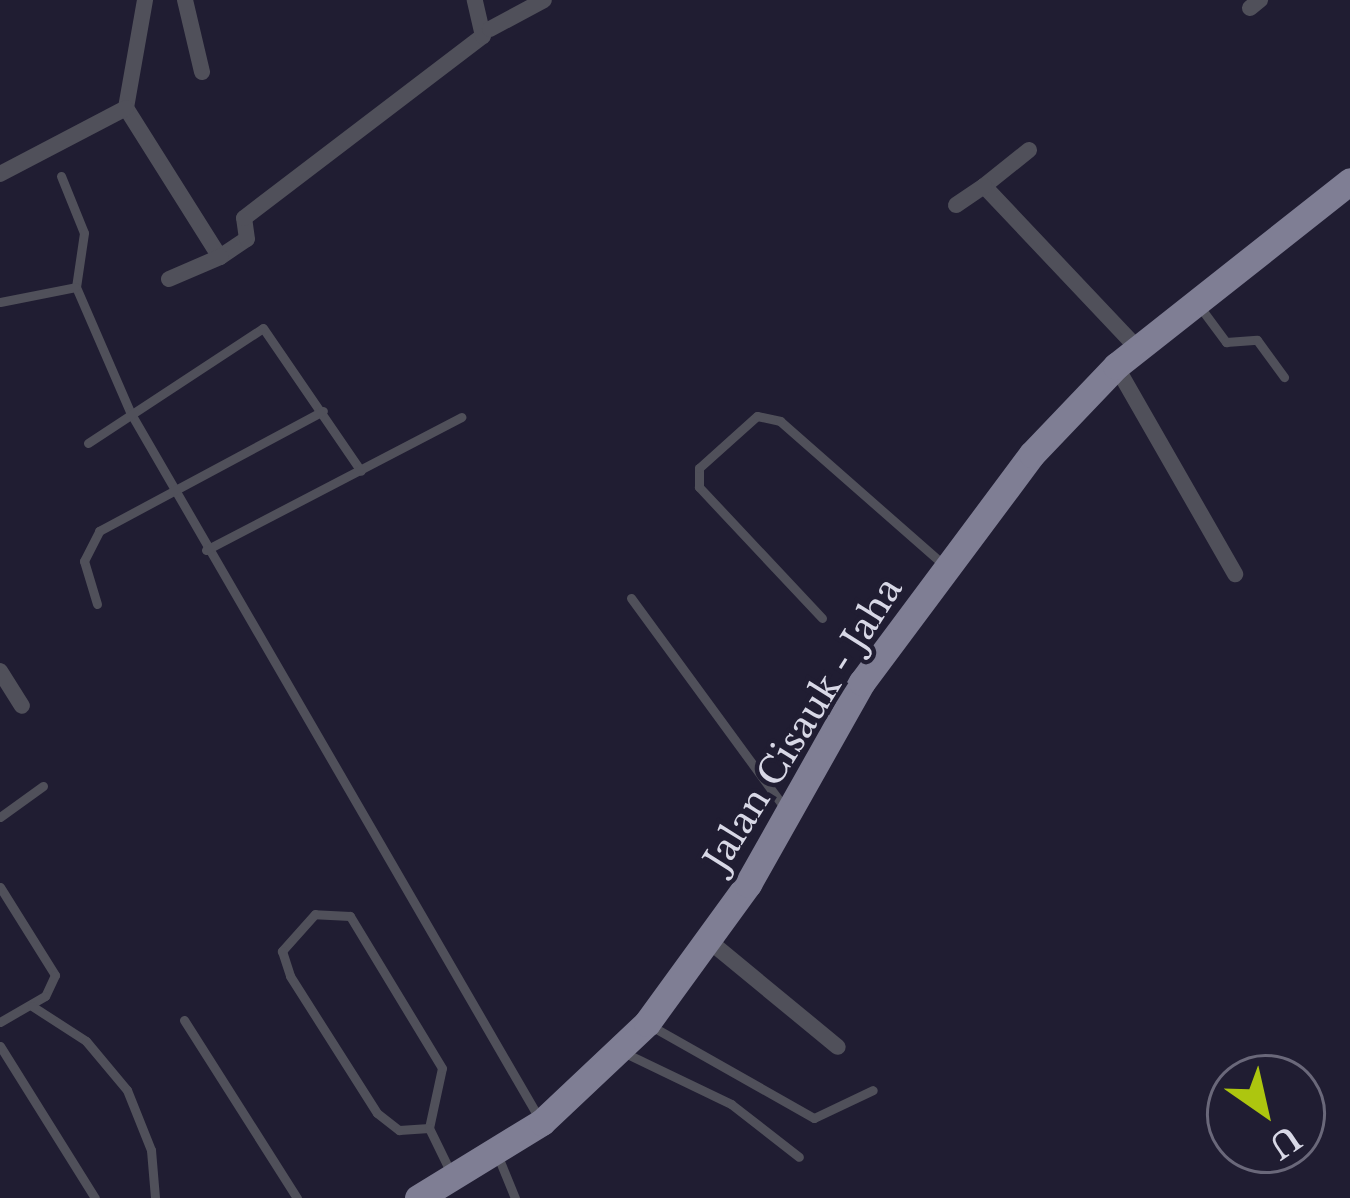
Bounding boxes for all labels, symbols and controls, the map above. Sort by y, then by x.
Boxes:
street label: Jalan Cisauk - Jaha [695,569,911,879]
north arrow [1206,1054,1326,1174]
text: U [1261,1117,1308,1167]

